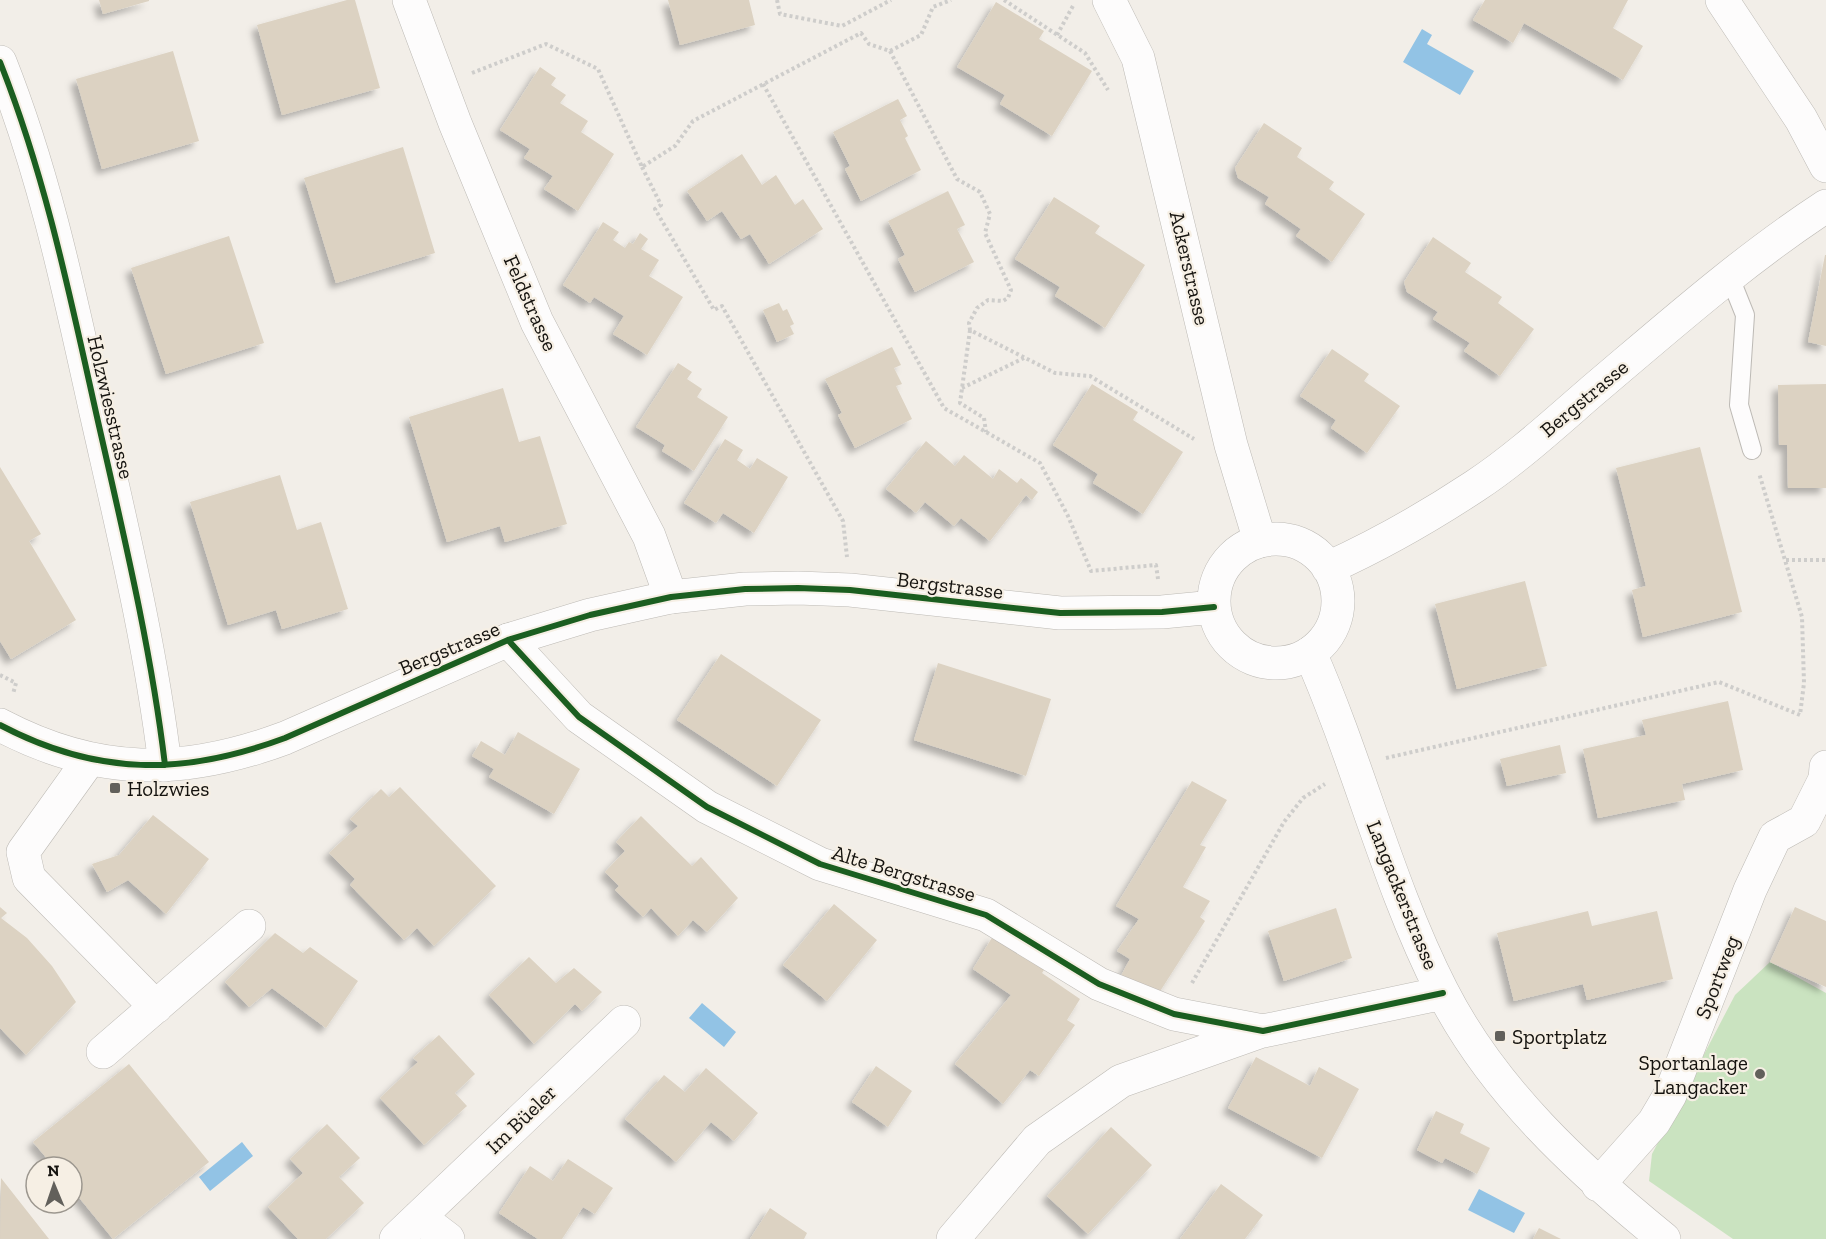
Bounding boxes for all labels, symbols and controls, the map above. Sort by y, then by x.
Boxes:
street label: Ackerstrasse [1165,208,1215,328]
street label: Feldstrasse [499,251,563,355]
street label: Holzwiesstrasse [82,333,140,481]
street label: Bergstrasse [1535,354,1633,442]
street label: Bergstrasse [895,566,1005,604]
street label: Bergstrasse [395,616,503,680]
place label: Holzwies [127,776,209,801]
marker: Holzwies [108,781,122,795]
street label: Langackerstrasse [1362,817,1444,973]
street label: Alte Bergstrasse [829,839,979,907]
street label: Sportweg [1690,931,1744,1022]
place label: Sportplatz [1512,1024,1607,1049]
marker: Sportplatz [1493,1029,1507,1043]
place label: Sportanlage Langacker [1639,1050,1748,1099]
marker: Sportanlage Langacker [1753,1067,1767,1081]
street label: Im Büeler [481,1079,561,1159]
north arrow [24,1155,84,1215]
text: N [47,1161,60,1180]

